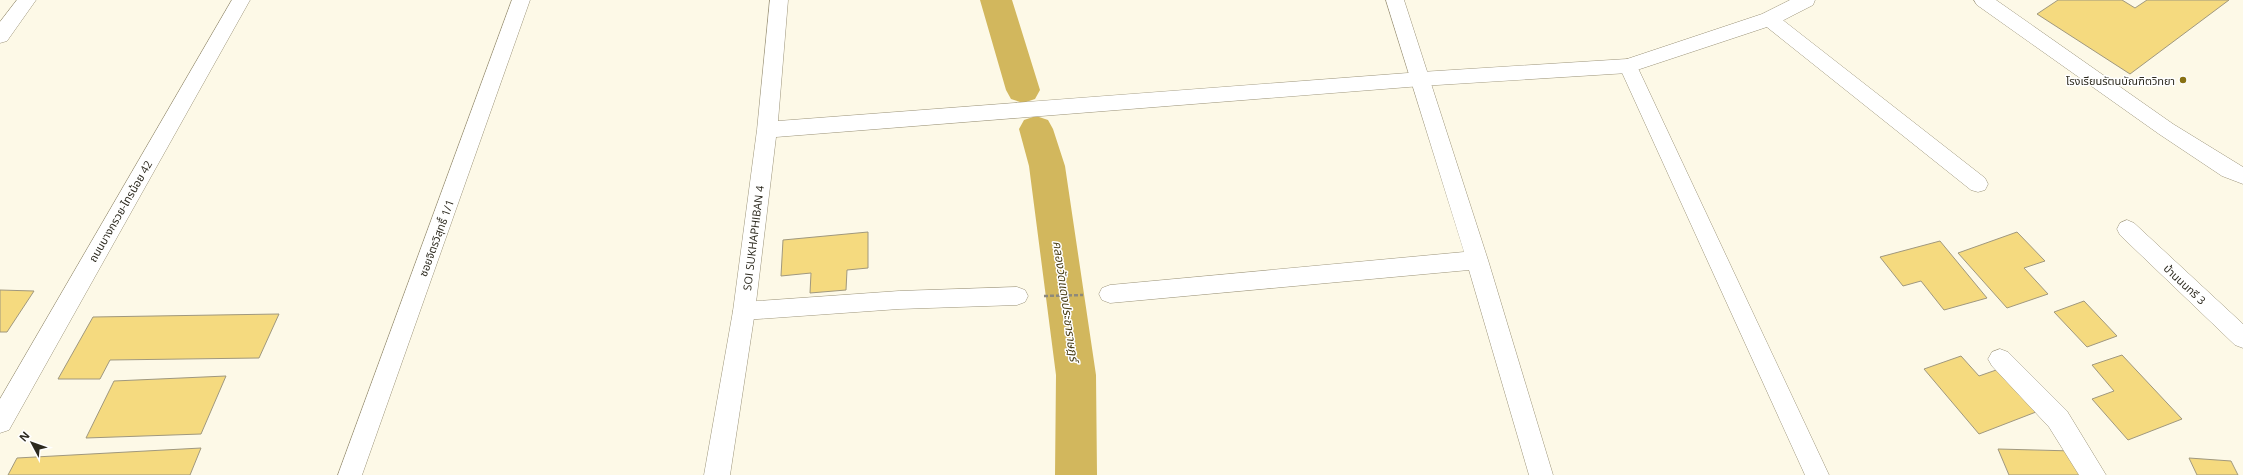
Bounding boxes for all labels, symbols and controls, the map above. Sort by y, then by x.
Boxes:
place label: โรงเรียนรัตนบัณฑิตวิทยา [2066,73,2175,88]
marker: โรงเรียนรัตนบัณฑิตวิทยา [2178,75,2188,85]
street label: ถนนบางกรวย-ไทรน้อย 42 [85,157,155,265]
street label: SOI SUKHAPHIBAN 4 [739,184,767,291]
street label: ซอยจิตรวิสุทธื์ 1/1 [415,197,457,279]
water label: คลองวัดแดงประชาราษฎร์ [1049,240,1083,365]
street label: บ้านนนทรี 3 [2161,261,2209,307]
north arrow [12,423,52,463]
text: N [15,428,33,444]

